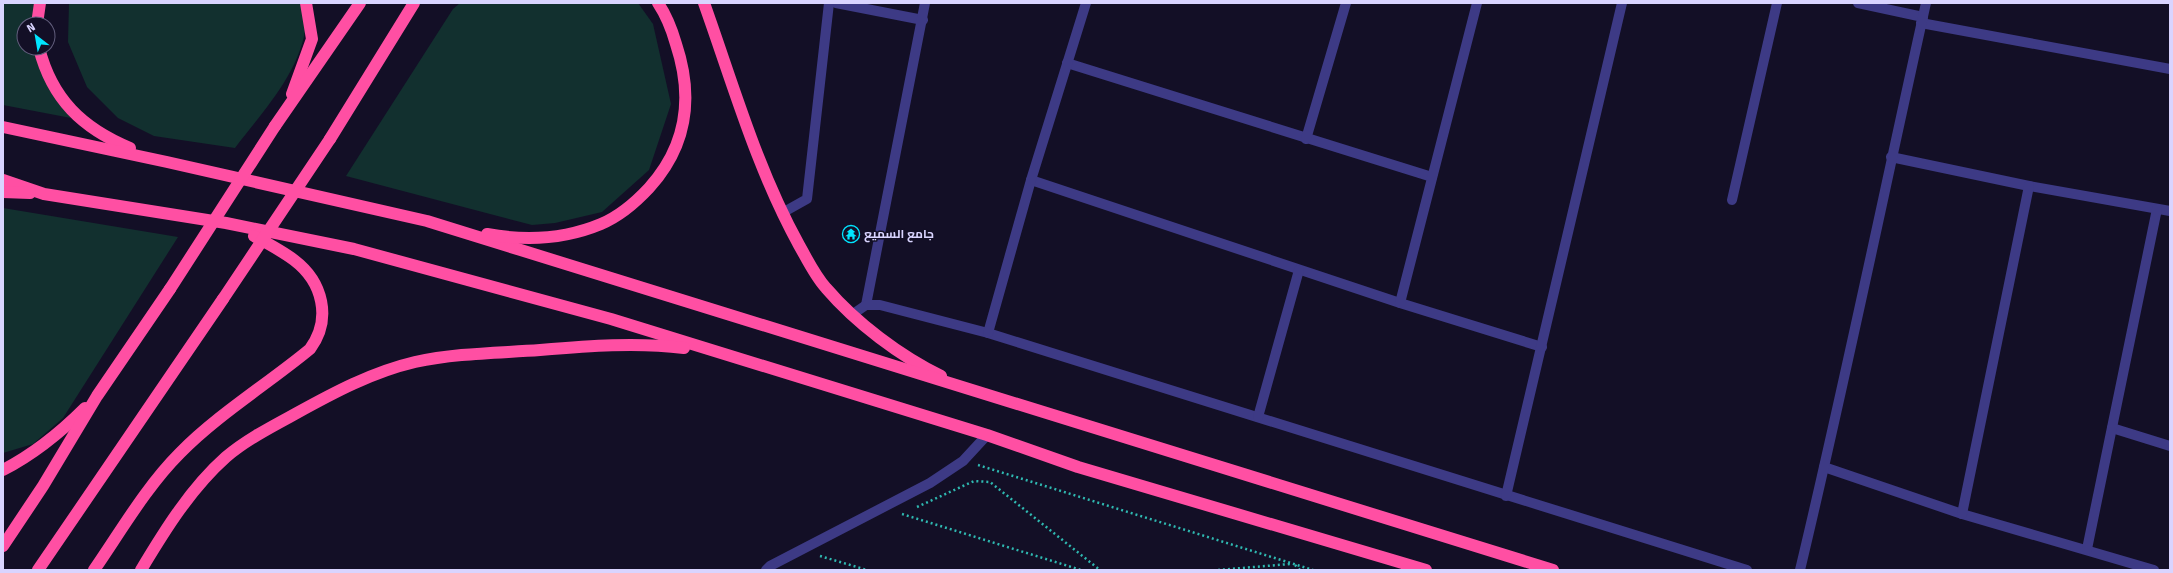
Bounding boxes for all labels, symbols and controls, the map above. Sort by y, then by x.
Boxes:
north arrow [16,16,56,56]
text: N [25,20,38,35]
temple icon: جامع السميع [841,224,861,244]
place label: جامع السميع [864,227,934,243]

